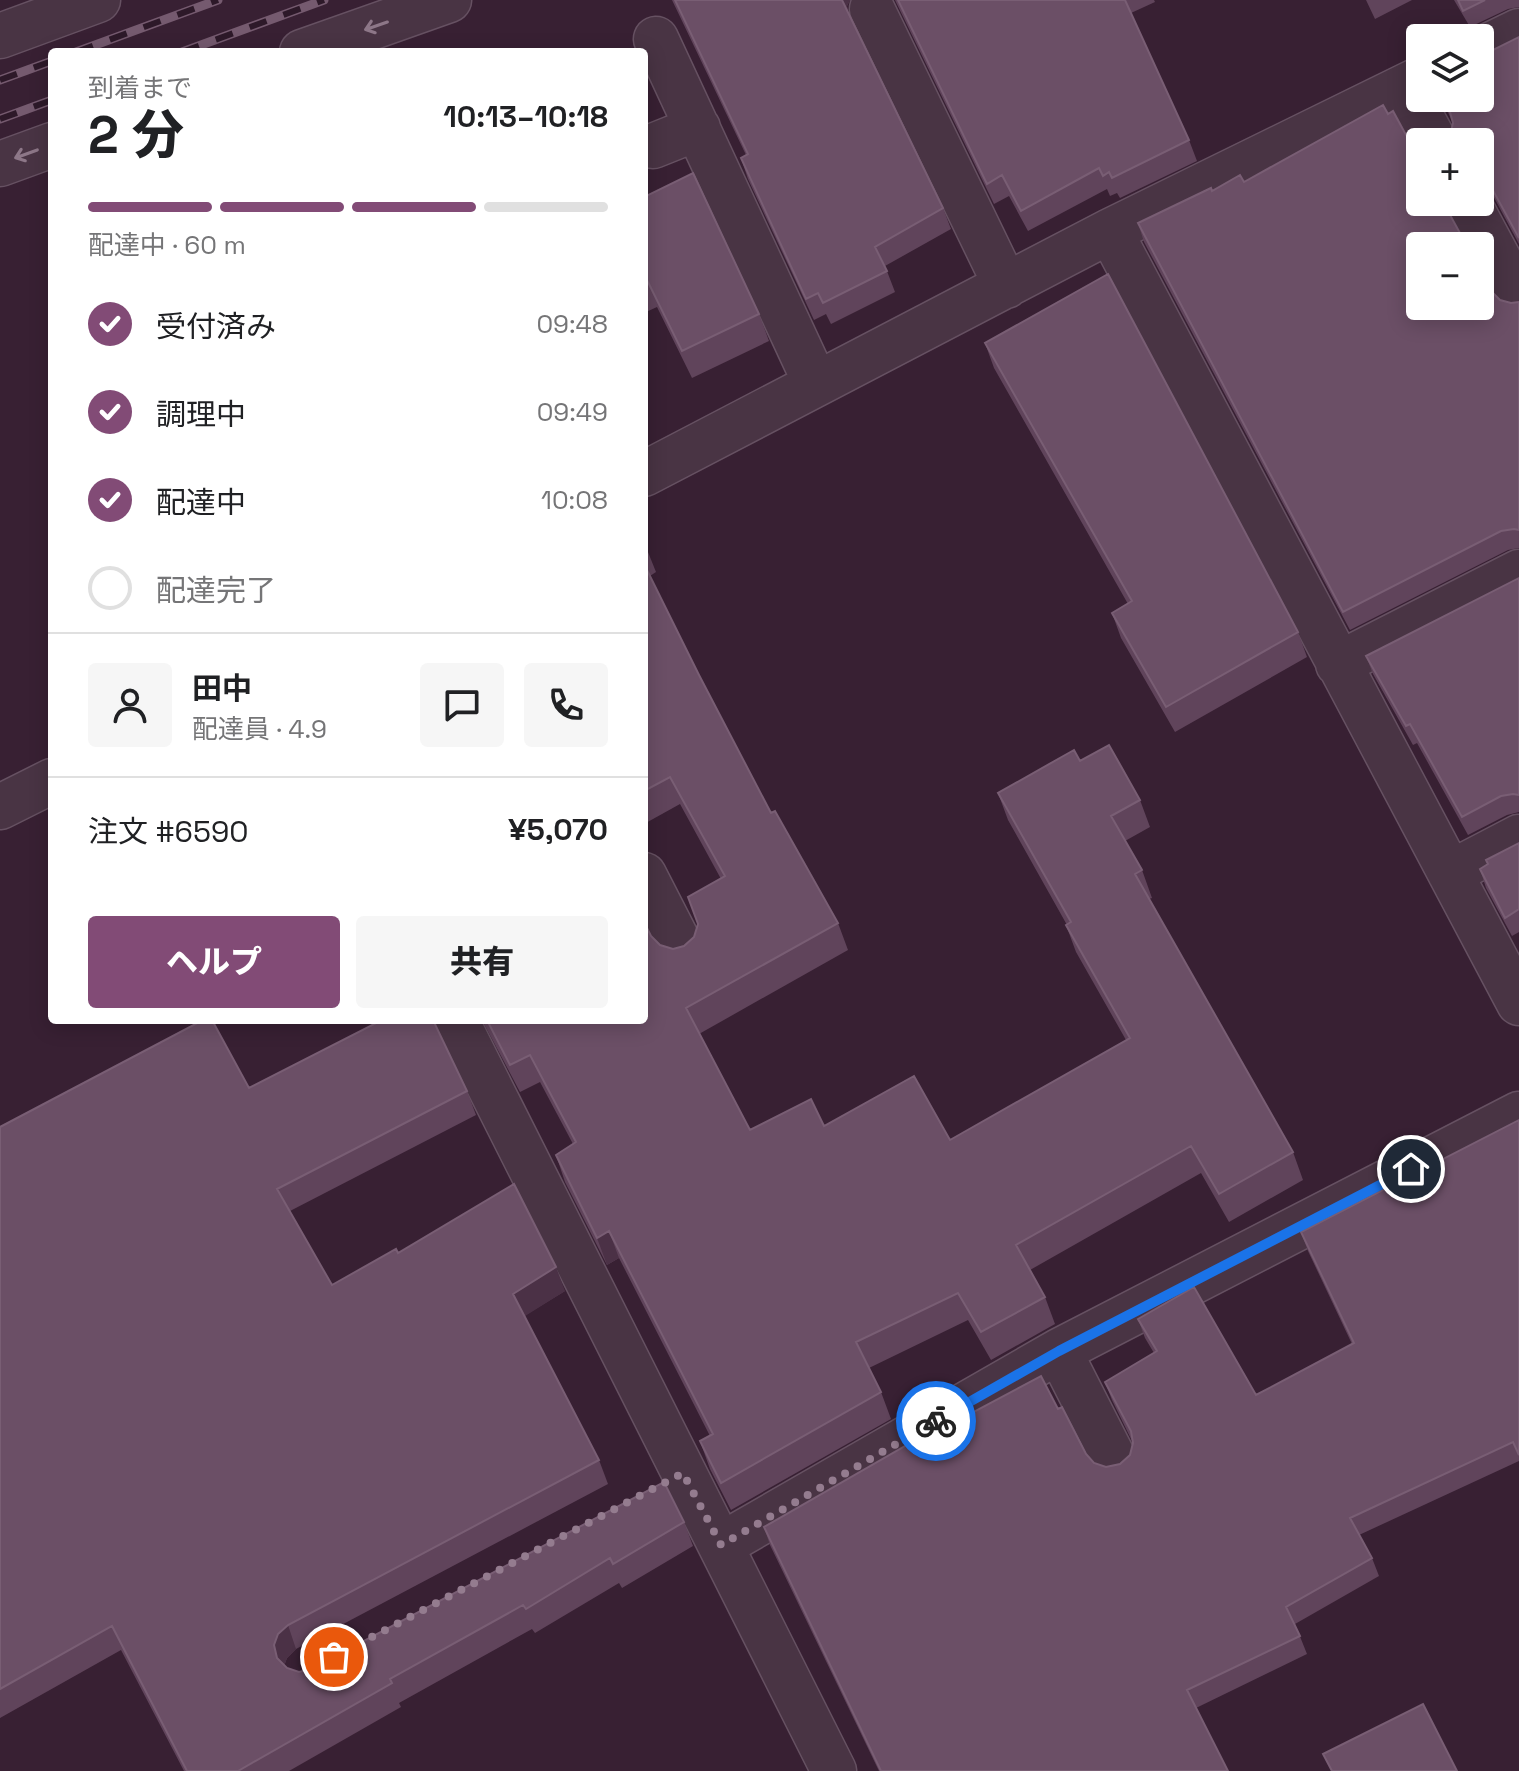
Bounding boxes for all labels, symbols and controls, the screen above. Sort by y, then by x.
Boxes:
one-way arrow [364,20,389,34]
map controls [1406,24,1494,320]
button: layers [1406,24,1494,112]
text: 到着まで [88,71,192,105]
text: 10:13–10:18 [443,97,608,136]
text: 2 分 [88,102,184,168]
button: + [1406,128,1494,216]
one-way arrow [14,148,39,163]
text: 配達中 · 60 m [88,228,246,262]
button: − [1406,232,1494,320]
icon: check [88,302,132,346]
text: 受付済み [156,307,276,346]
text: 09:48 [536,307,608,341]
icon: check [88,390,132,434]
text: 調理中 [156,395,246,434]
text: 09:49 [537,395,608,429]
icon: check [88,478,132,522]
text: 配達中 [156,483,246,522]
text: 10:08 [541,483,608,517]
text: 配達完了 [156,571,276,610]
button: person [88,663,172,747]
button: chat [420,663,504,747]
button: phone [524,663,608,747]
text: 田中 [192,669,252,708]
text: 配達員 · 4.9 [192,712,327,746]
text: ¥5,070 [508,810,608,849]
text: 注文 #6590 [88,812,248,851]
button: ヘルプ [88,916,340,1008]
button: 共有 [356,916,608,1008]
pin [1377,1135,1445,1203]
icon: home [1389,1147,1433,1191]
courier [896,1381,976,1461]
icon: bike [914,1399,958,1443]
pin [300,1623,368,1691]
icon: bag [312,1635,356,1679]

